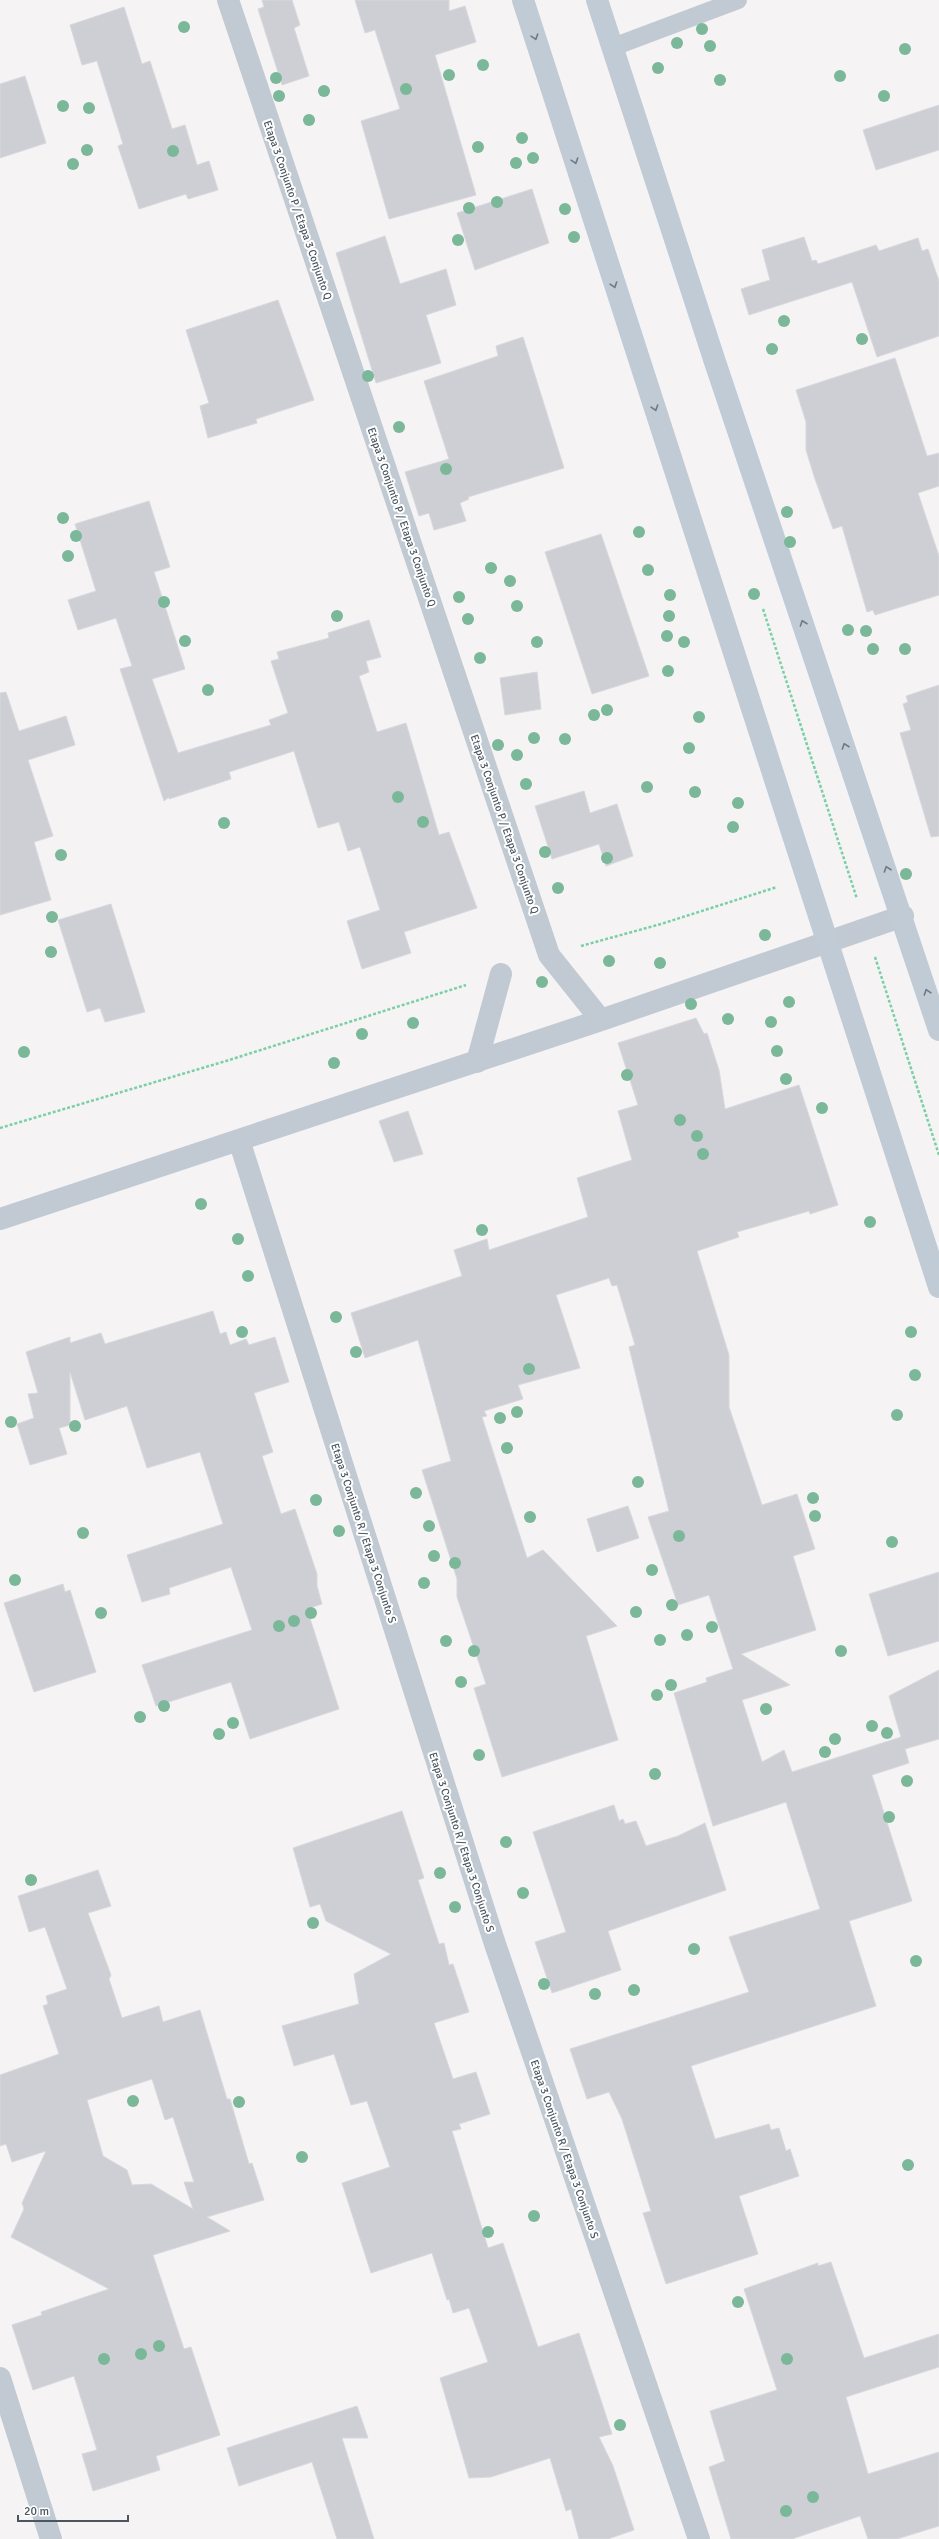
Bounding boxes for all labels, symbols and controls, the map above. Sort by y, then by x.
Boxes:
one-way arrow [530,33,539,40]
street label: Etapa 3 Conjunto P / Etapa 3 Conjunto Q [261,119,334,302]
one-way arrow [570,157,579,164]
one-way arrow [610,281,618,288]
one-way arrow [650,405,658,412]
street label: Etapa 3 Conjunto P / Etapa 3 Conjunto Q [365,426,438,609]
one-way arrow [799,619,808,626]
street label: Etapa 3 Conjunto P / Etapa 3 Conjunto Q [468,733,541,916]
one-way arrow [841,742,850,749]
one-way arrow [883,865,891,872]
one-way arrow [923,989,932,996]
street label: Etapa 3 Conjunto R / Etapa 3 Conjunto S [328,1442,399,1625]
street label: Etapa 3 Conjunto R / Etapa 3 Conjunto S [426,1751,497,1934]
street label: Etapa 3 Conjunto R / Etapa 3 Conjunto S [528,2058,601,2240]
scale bar [18,2497,128,2523]
text: 20 m [24,2504,49,2519]

